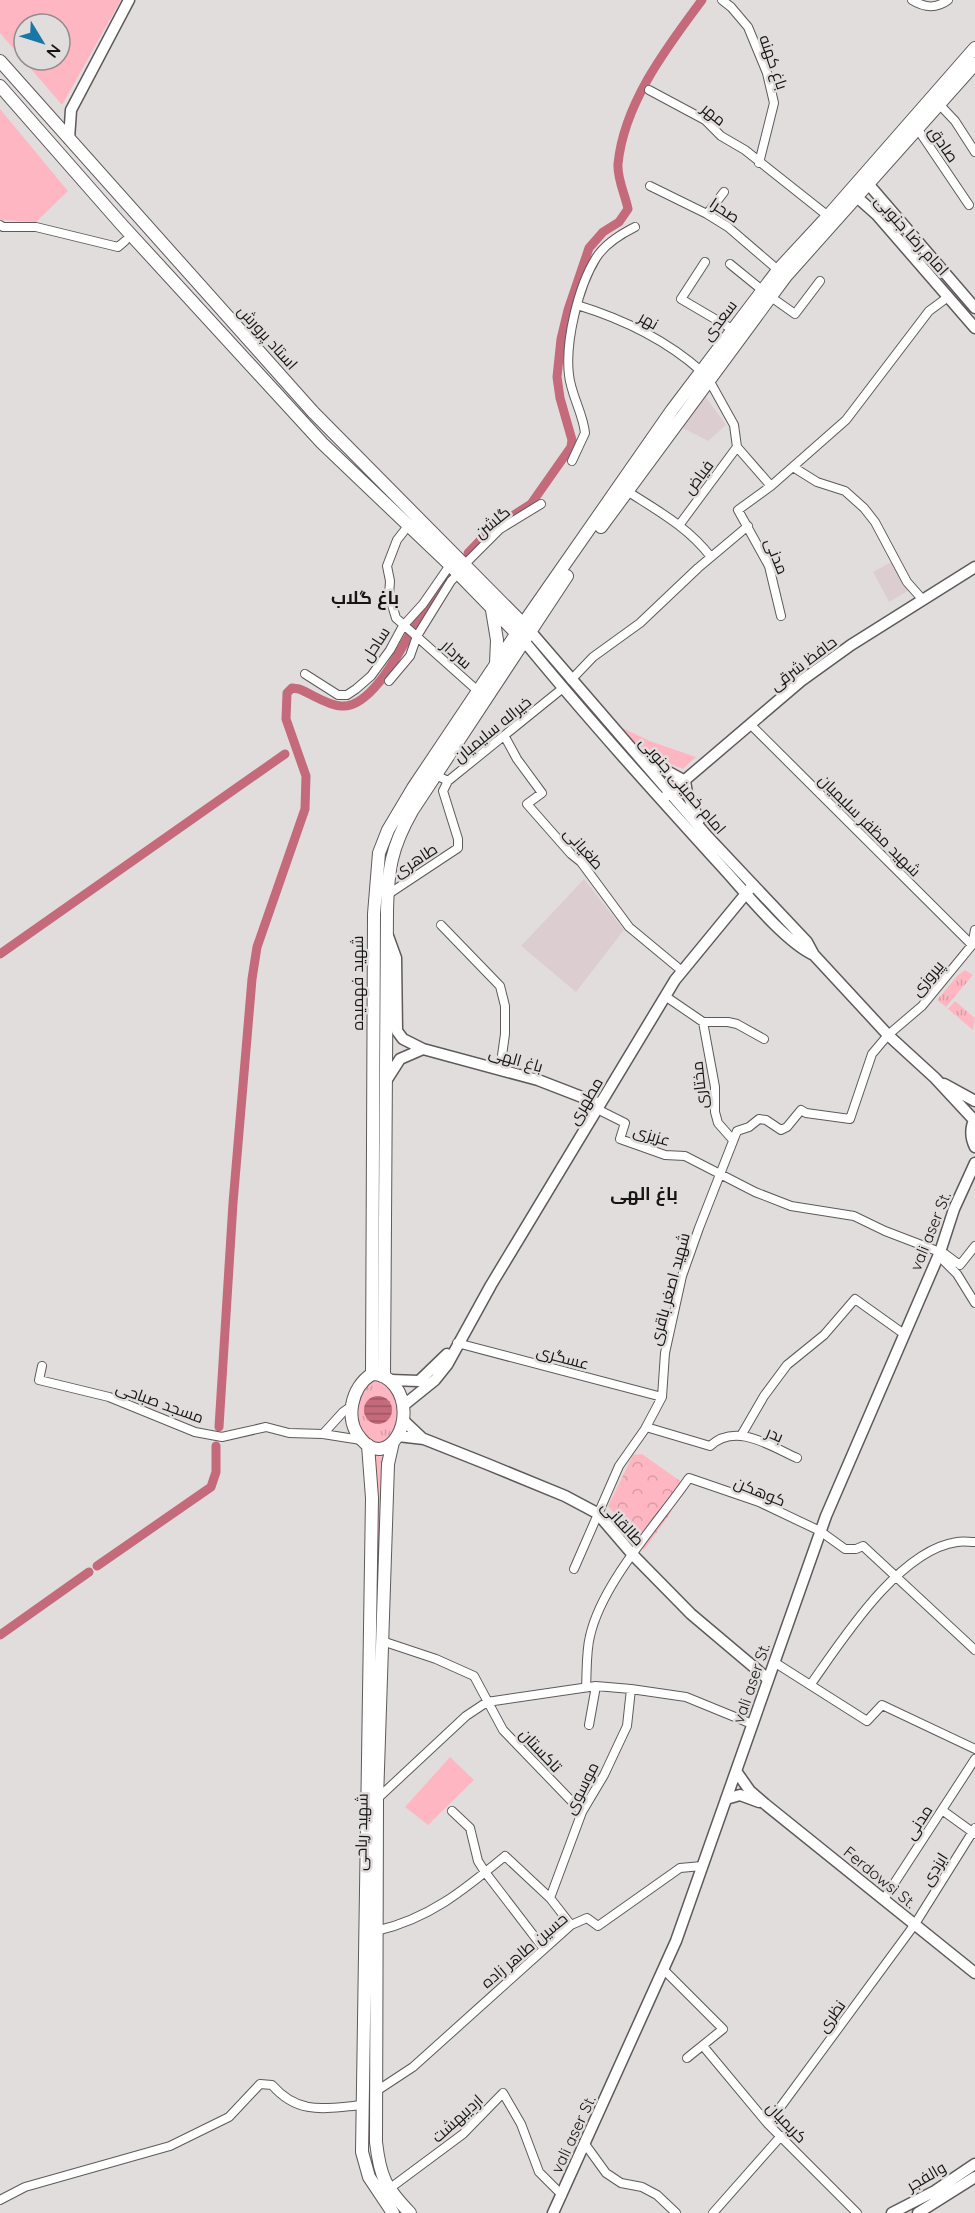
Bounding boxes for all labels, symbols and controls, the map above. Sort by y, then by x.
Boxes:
north arrow [12,12,72,72]
street label: باغ کهنه [753,32,793,93]
text: N [42,40,65,62]
street label: مهر [696,98,730,131]
street label: صادق [924,122,963,166]
street label: امام رضا جنوبی [869,191,953,281]
street label: صحرا [706,193,744,227]
street label: سعدی [697,295,742,345]
street label: استاد پرورش [232,300,302,375]
street label: نهر [634,306,663,334]
street label: فیاض [679,456,718,499]
street label: گلشن [470,502,515,543]
street label: مدنی [760,535,793,577]
district label: باغ گلاب [331,586,399,610]
street label: ساحل [356,623,395,666]
street label: حافظ شرقی [765,631,841,696]
street label: سردار [437,635,476,673]
street label: خیراله سلیمیان [449,692,536,767]
street label: امام خمینی جنوبی [634,732,731,839]
street label: شهید مظفر سلیمیان [814,770,925,881]
street label: طغیانی [559,823,608,874]
street label: طاهری [389,838,441,882]
street label: شهید فهمیده [347,935,368,1031]
street label: پیروزی [906,955,950,1001]
street label: باغ الهی [486,1042,545,1078]
street label: مختاری [687,1060,712,1110]
street label: مطهری [563,1074,608,1129]
street label: عزیزی [631,1120,673,1151]
district label: باغ الهی [610,1182,678,1206]
street label: vali aser St. [905,1188,955,1274]
street label: شهید اصغر باقری [644,1230,695,1348]
street label: عسگری [534,1340,592,1375]
street label: مسجد صباحی [113,1377,207,1428]
street label: بدر [762,1421,787,1447]
street label: کوهکن [731,1472,789,1511]
street label: طالقانی [596,1496,649,1550]
street label: vali aser St. [728,1640,774,1726]
street label: تاکستان [515,1724,567,1777]
street label: موسوی [559,1758,604,1818]
street label: شهید ریاحی [350,1793,373,1871]
street label: مدنی [899,1801,937,1844]
street label: Ferdowsi St. [840,1842,920,1912]
street label: ایزدی [916,1849,953,1890]
street label: حسین طاهر زاده [477,1908,572,1993]
street label: نظری [813,1996,850,2037]
street label: اردیبهشت [427,2090,488,2147]
street label: vali aser St. [546,2092,600,2176]
street label: کریمیان [762,2097,812,2148]
street label: والفجر [902,2157,949,2196]

